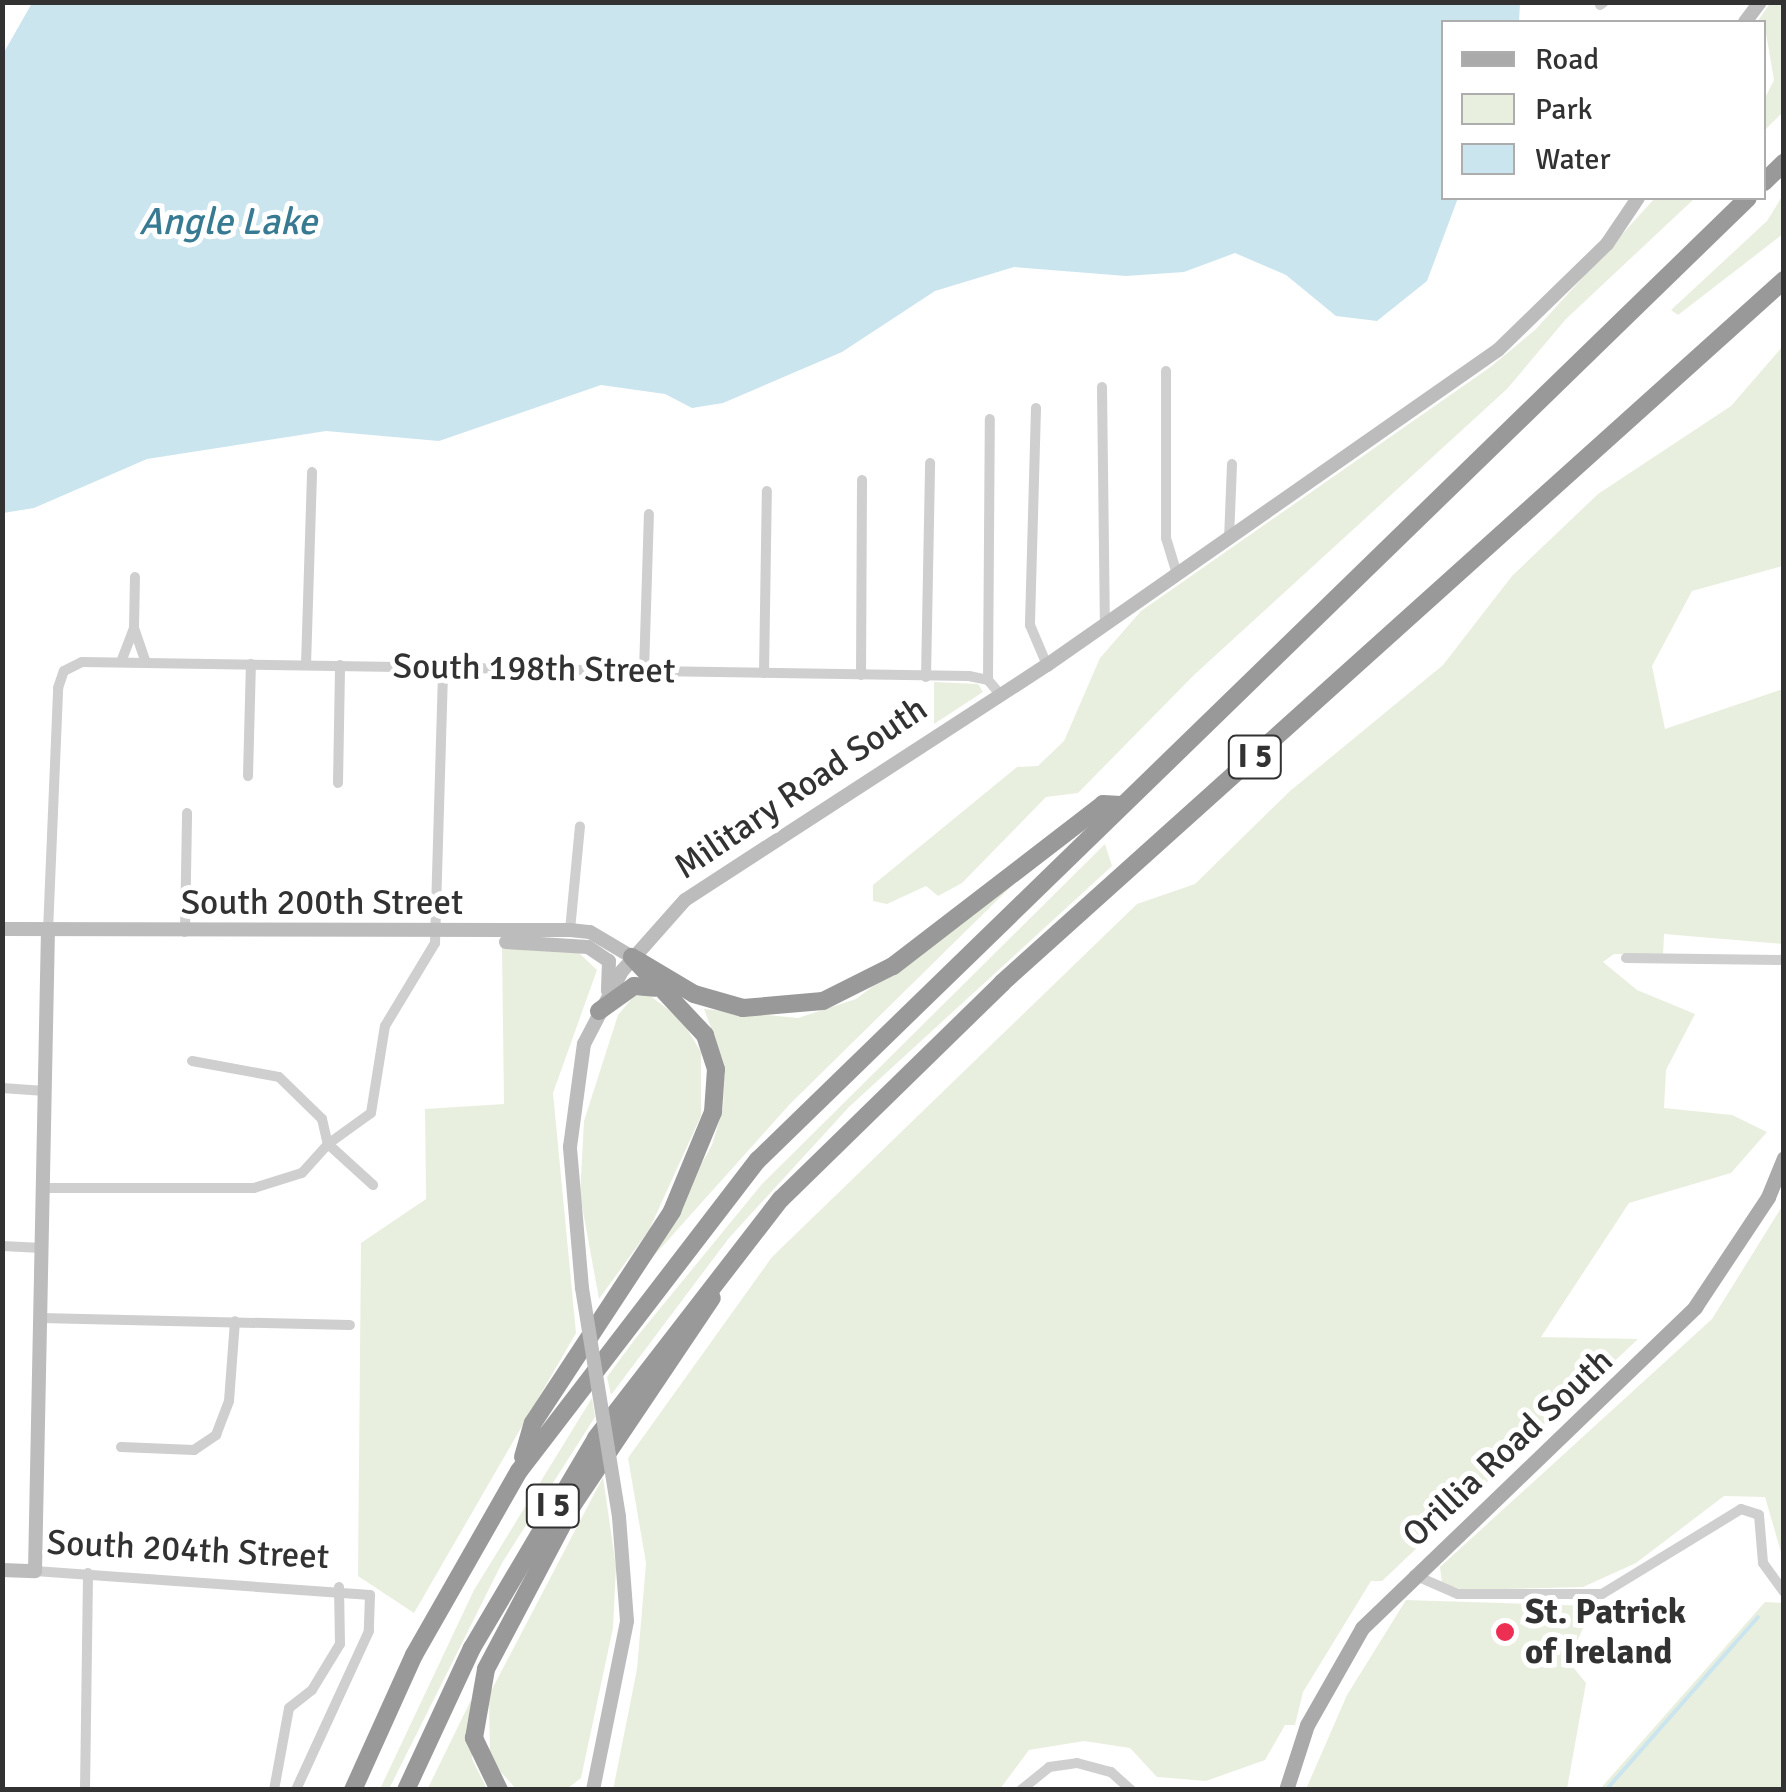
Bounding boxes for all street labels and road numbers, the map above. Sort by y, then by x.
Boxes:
street label: South 198th Street [392,646,676,692]
street label: Military Road South [667,688,935,888]
road number: I 5 [1228,730,1282,784]
street label: South 200th Street [181,882,463,924]
street label: Orillia Road South [1394,1340,1622,1556]
road number: I 5 [526,1479,580,1533]
street label: South 204th Street [46,1522,330,1578]

